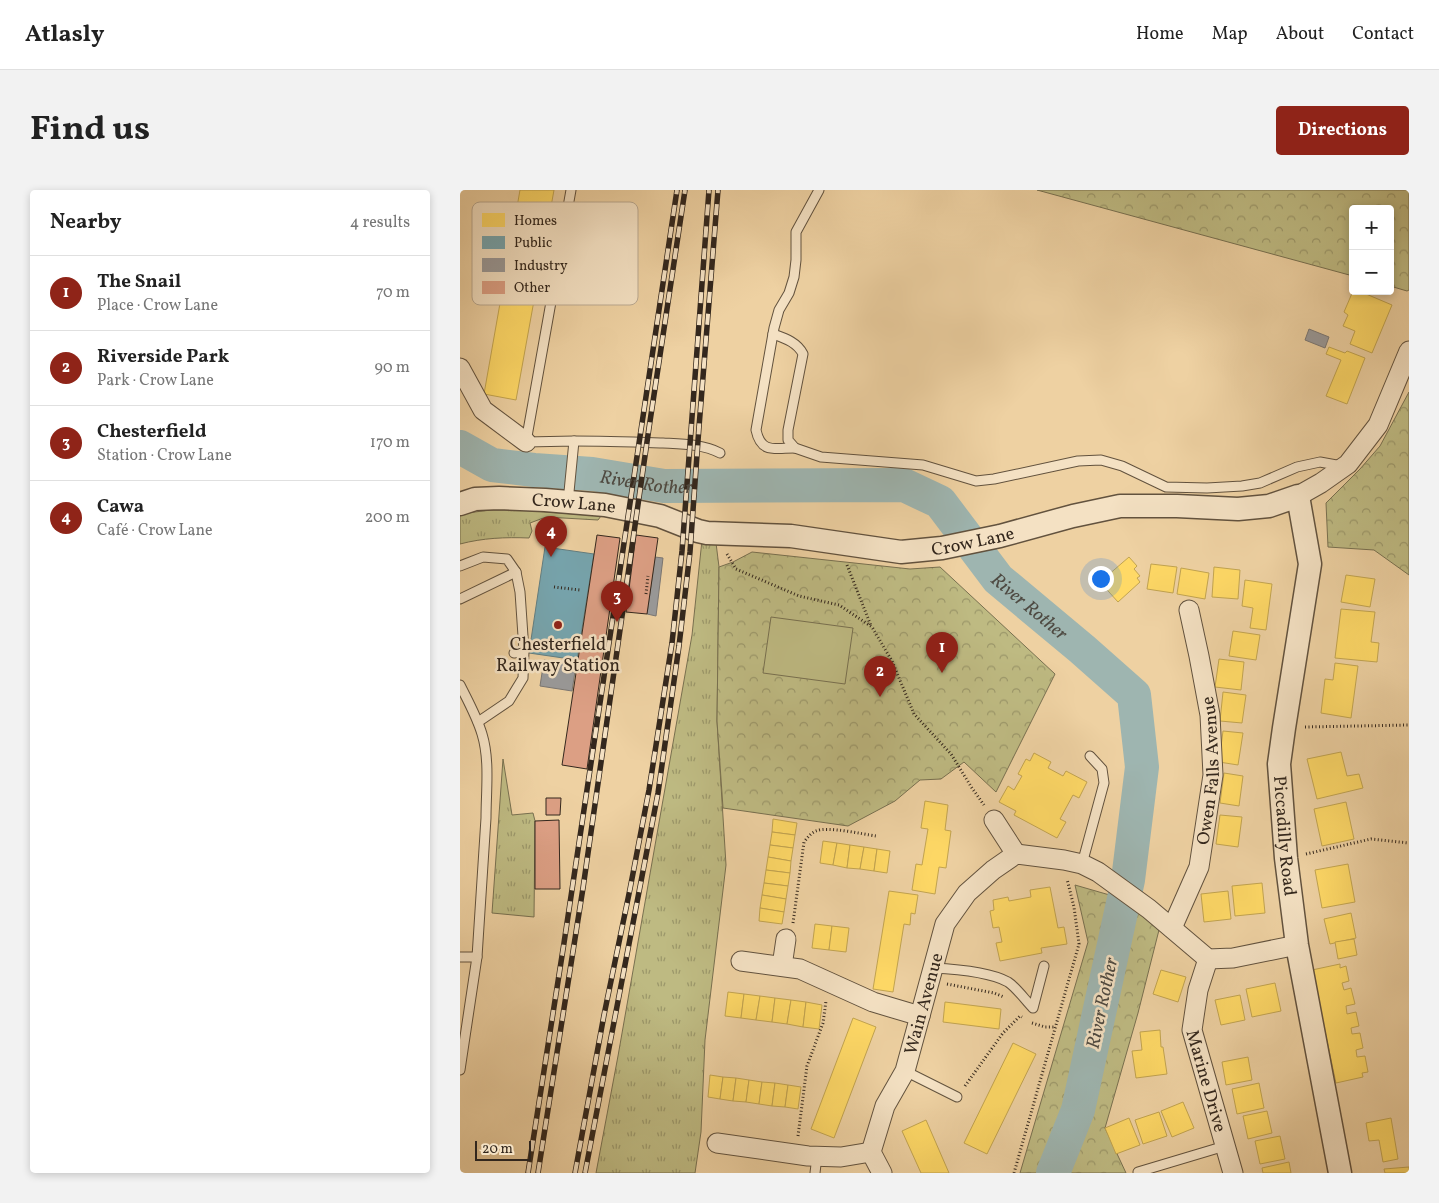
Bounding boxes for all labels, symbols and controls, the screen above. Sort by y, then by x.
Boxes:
text: Atlasly [25,18,104,52]
text: Home [1136,22,1184,47]
text: Map [1212,22,1248,47]
text: About [1276,22,1324,47]
text: Contact [1352,22,1414,47]
text: Find us [30,106,150,154]
button: Directions [1276,106,1409,155]
legend [472,202,638,305]
map controls [1349,205,1394,295]
button: + [1349,205,1394,250]
text: Nearby [50,208,121,237]
text: 4 results [350,212,410,234]
text: Homes [514,212,557,231]
text: Public [514,234,552,253]
button: − [1349,250,1394,295]
text: Industry [514,257,568,276]
text: The Snail [97,269,181,295]
text: Other [514,279,550,298]
text: 1 [63,282,69,304]
text: 70 m [376,282,410,304]
text: Place · Crow Lane [97,295,218,317]
text: Riverside Park [97,344,229,370]
text: 2 [62,357,70,379]
text: 90 m [374,357,410,379]
text: Park · Crow Lane [97,370,214,392]
text: Chesterfield [97,419,206,445]
text: 3 [62,432,70,454]
text: 170 m [370,432,410,454]
text: Station · Crow Lane [97,445,232,467]
water label: River Rother [598,465,693,501]
street label: Crow Lane [531,488,618,521]
text: Cawa [97,494,144,520]
text: 4 [61,507,71,529]
text: 200 m [365,507,410,529]
pin: 4 [535,516,567,557]
text: Café · Crow Lane [97,520,213,542]
street label: Crow Lane [930,522,1017,563]
your location [1088,566,1114,592]
water label: River Rother [985,567,1073,647]
pin: 3 [601,581,633,622]
marker: Chesterfield Railway Station [552,619,564,631]
pin: 1 [926,632,958,673]
place label: Chesterfield Railway Station [496,633,620,679]
pin: 2 [864,656,896,697]
street label: Owen Falls Avenue [1192,694,1227,847]
street label: Piccadilly Road [1266,775,1302,898]
street label: Wain Avenue [899,950,951,1058]
water label: River Rother [1081,954,1126,1052]
street label: Marine Drive [1179,1027,1232,1136]
scale bar [475,1138,531,1161]
text: 20 m [482,1140,513,1159]

